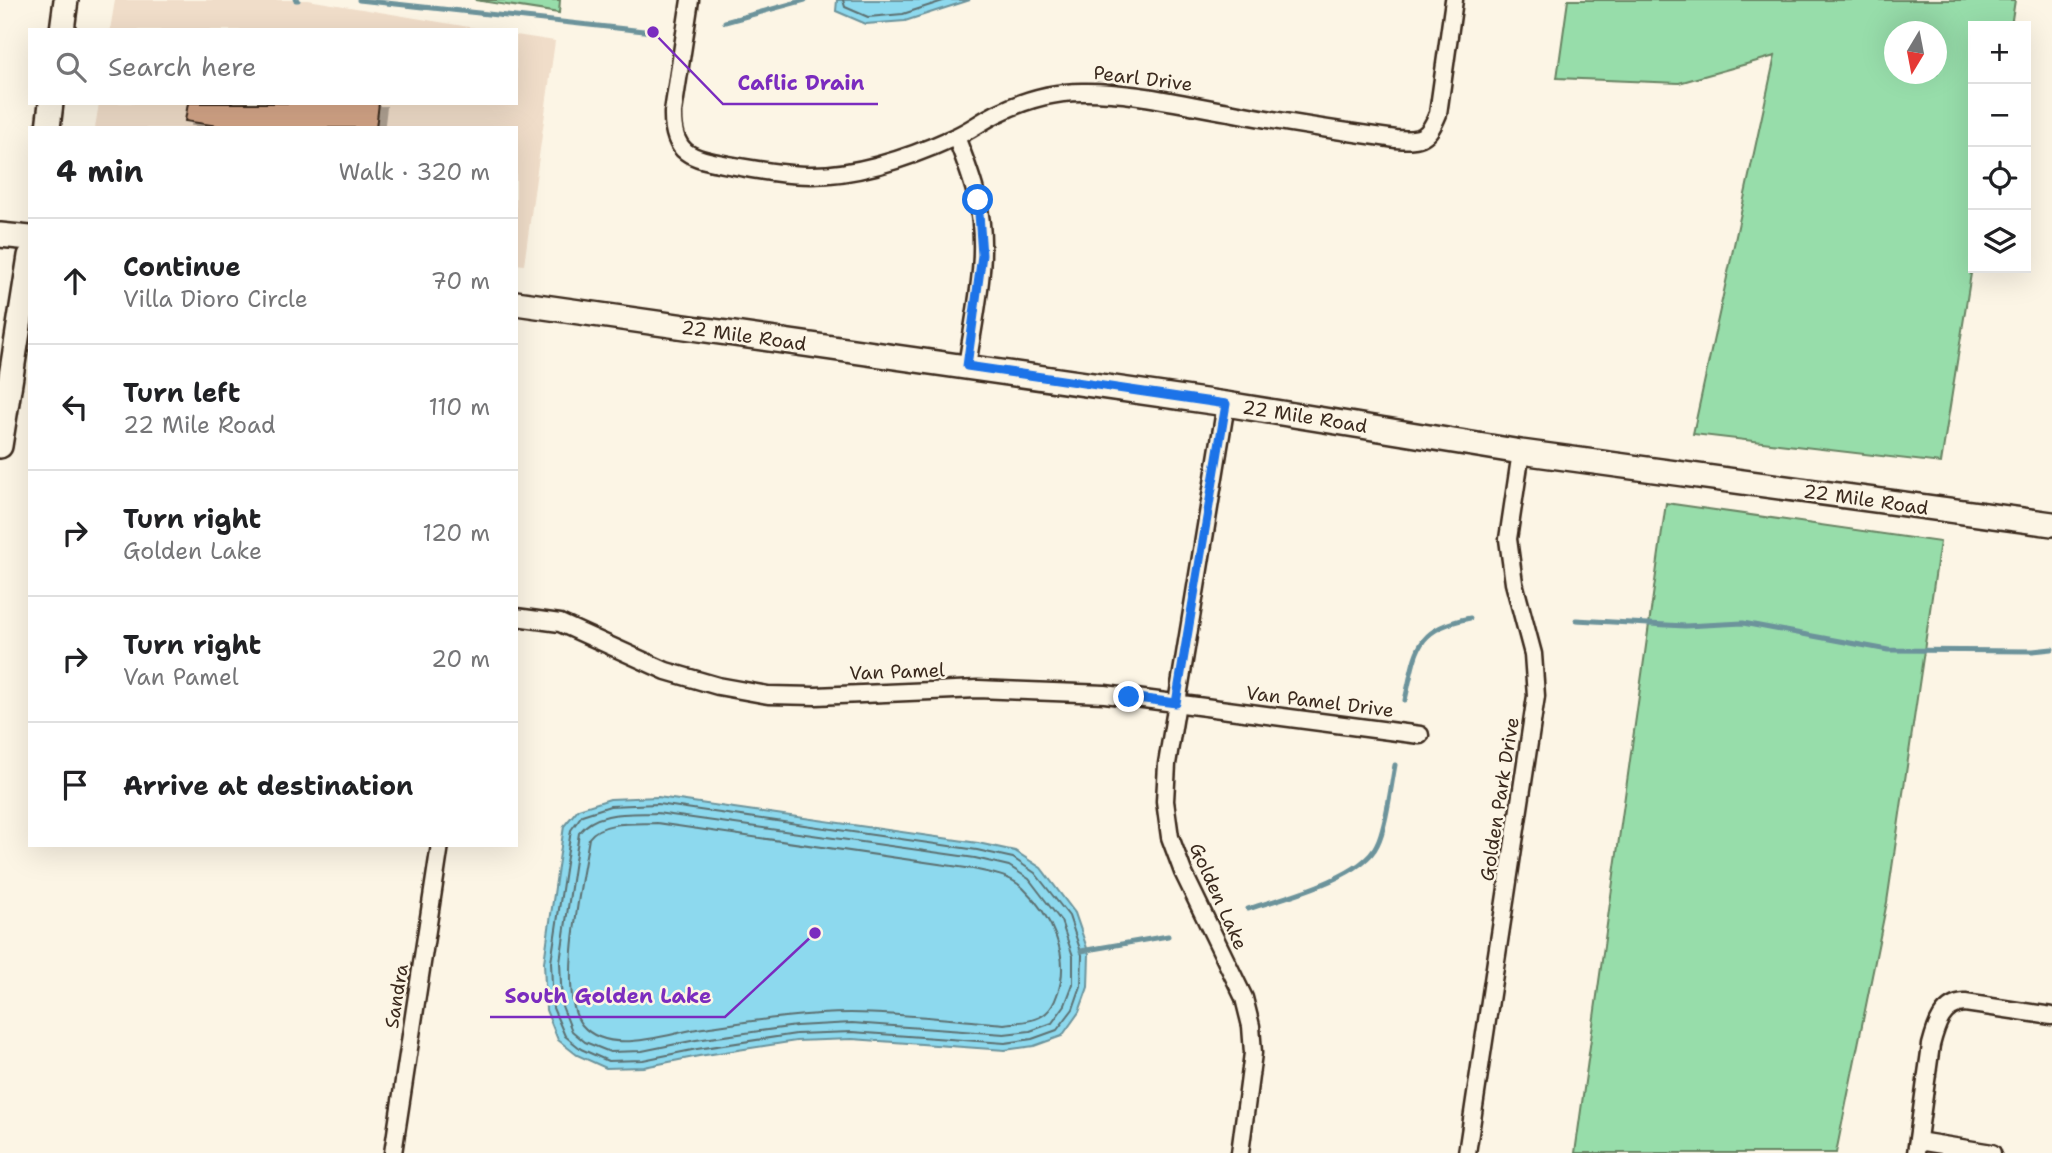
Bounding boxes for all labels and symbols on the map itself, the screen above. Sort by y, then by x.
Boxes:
north arrow [1884,21,1947,84]
street label: Pearl Drive [1092,60,1194,97]
callout: Caflic Drain [723,62,878,104]
text: Caflic Drain [737,69,865,97]
route start [962,184,993,215]
street label: 22 Mile Road [680,314,808,357]
street label: 22 Mile Road [1241,394,1369,439]
street label: 22 Mile Road [1802,478,1930,521]
street label: Van Pamel [849,657,945,686]
street label: Van Pamel Drive [1245,680,1395,723]
route end [1113,681,1144,712]
street label: Golden Park Drive [1474,715,1525,883]
street label: Golden Lake [1184,839,1253,954]
street label: Sandra [379,962,414,1030]
callout: South Golden Lake [490,975,725,1017]
text: South Golden Lake [504,982,712,1010]

